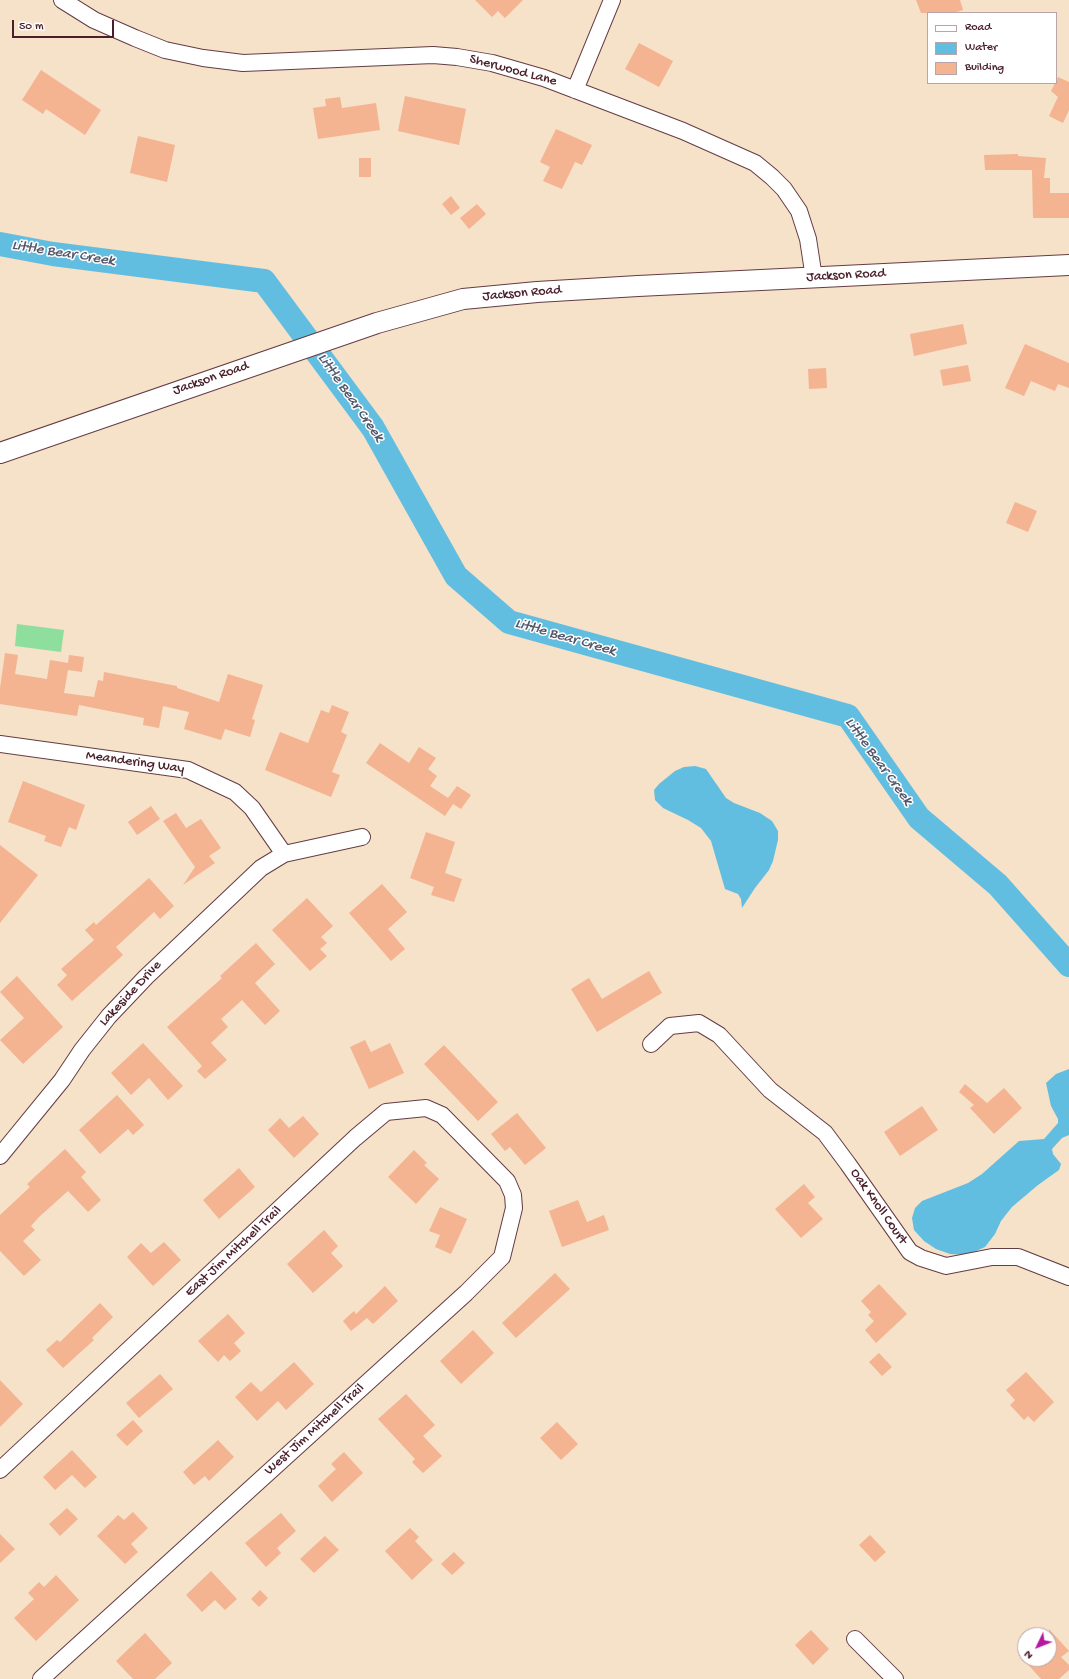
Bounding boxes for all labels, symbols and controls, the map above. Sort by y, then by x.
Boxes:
scale bar [14,12,116,38]
legend [927,12,1057,84]
text: 50 m [19,20,44,34]
text: Road [965,21,991,35]
text: Water [965,41,997,55]
street label: Sherwood Lane [467,51,559,91]
text: Building [965,61,1004,75]
water label: Little Bear Creek [10,237,116,271]
street label: Jackson Road [806,266,886,286]
street label: Jackson Road [482,282,562,306]
water label: Little Bear Creek [313,350,387,446]
street label: Jackson Road [171,358,251,400]
water label: Little Bear Creek [513,615,617,661]
water label: Little Bear Creek [840,715,916,809]
street label: Meandering Way [85,748,185,778]
street label: Lakeside Drive [96,958,166,1030]
street label: Oak Knoll Court [846,1166,910,1248]
street label: East Jim Mitchell Trail [182,1203,286,1301]
street label: West Jim Mitchell Trail [262,1381,368,1479]
north arrow [1017,1627,1057,1667]
text: N [1022,1648,1036,1661]

